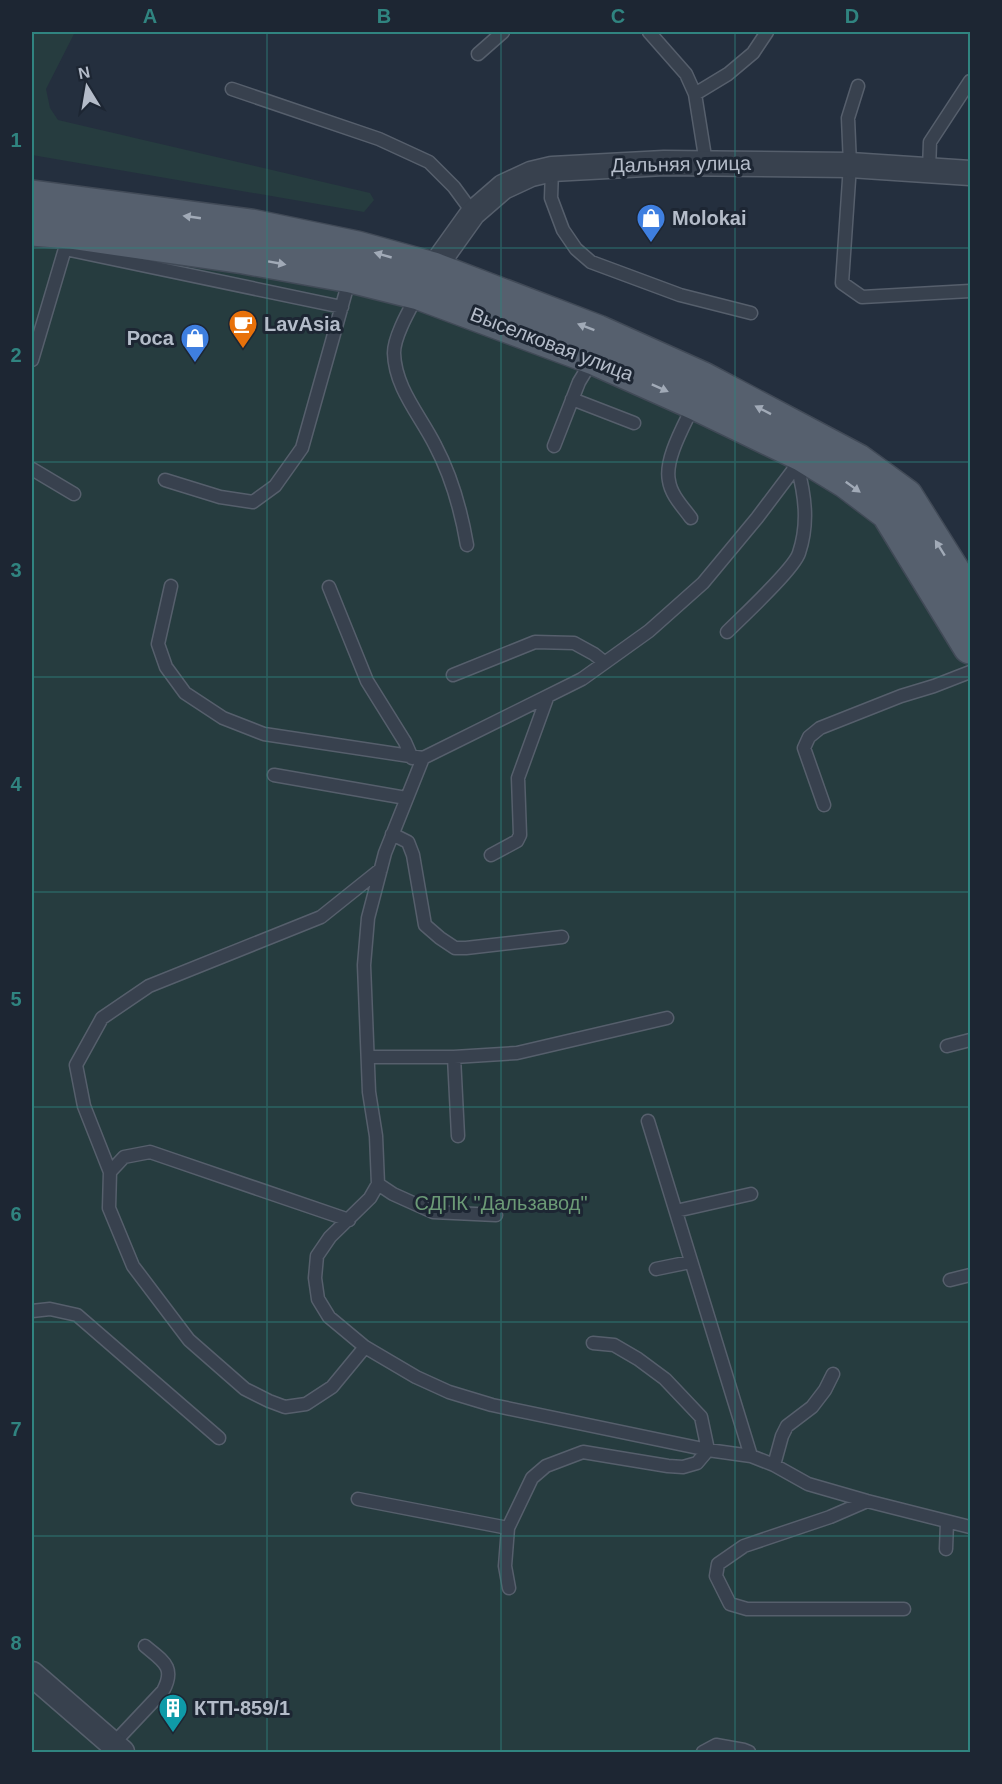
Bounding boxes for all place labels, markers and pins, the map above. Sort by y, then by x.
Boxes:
shop icon: Molokai [635,202,667,244]
place label: Molokai [672,207,746,229]
cafe icon: LavAsia [227,308,259,350]
place label: LavAsia [264,313,342,335]
shop icon: Роса [179,322,211,364]
place label: Роса [127,327,175,349]
building icon: КТП-859/1 [157,1692,189,1734]
place label: КТП-859/1 [194,1697,290,1719]

